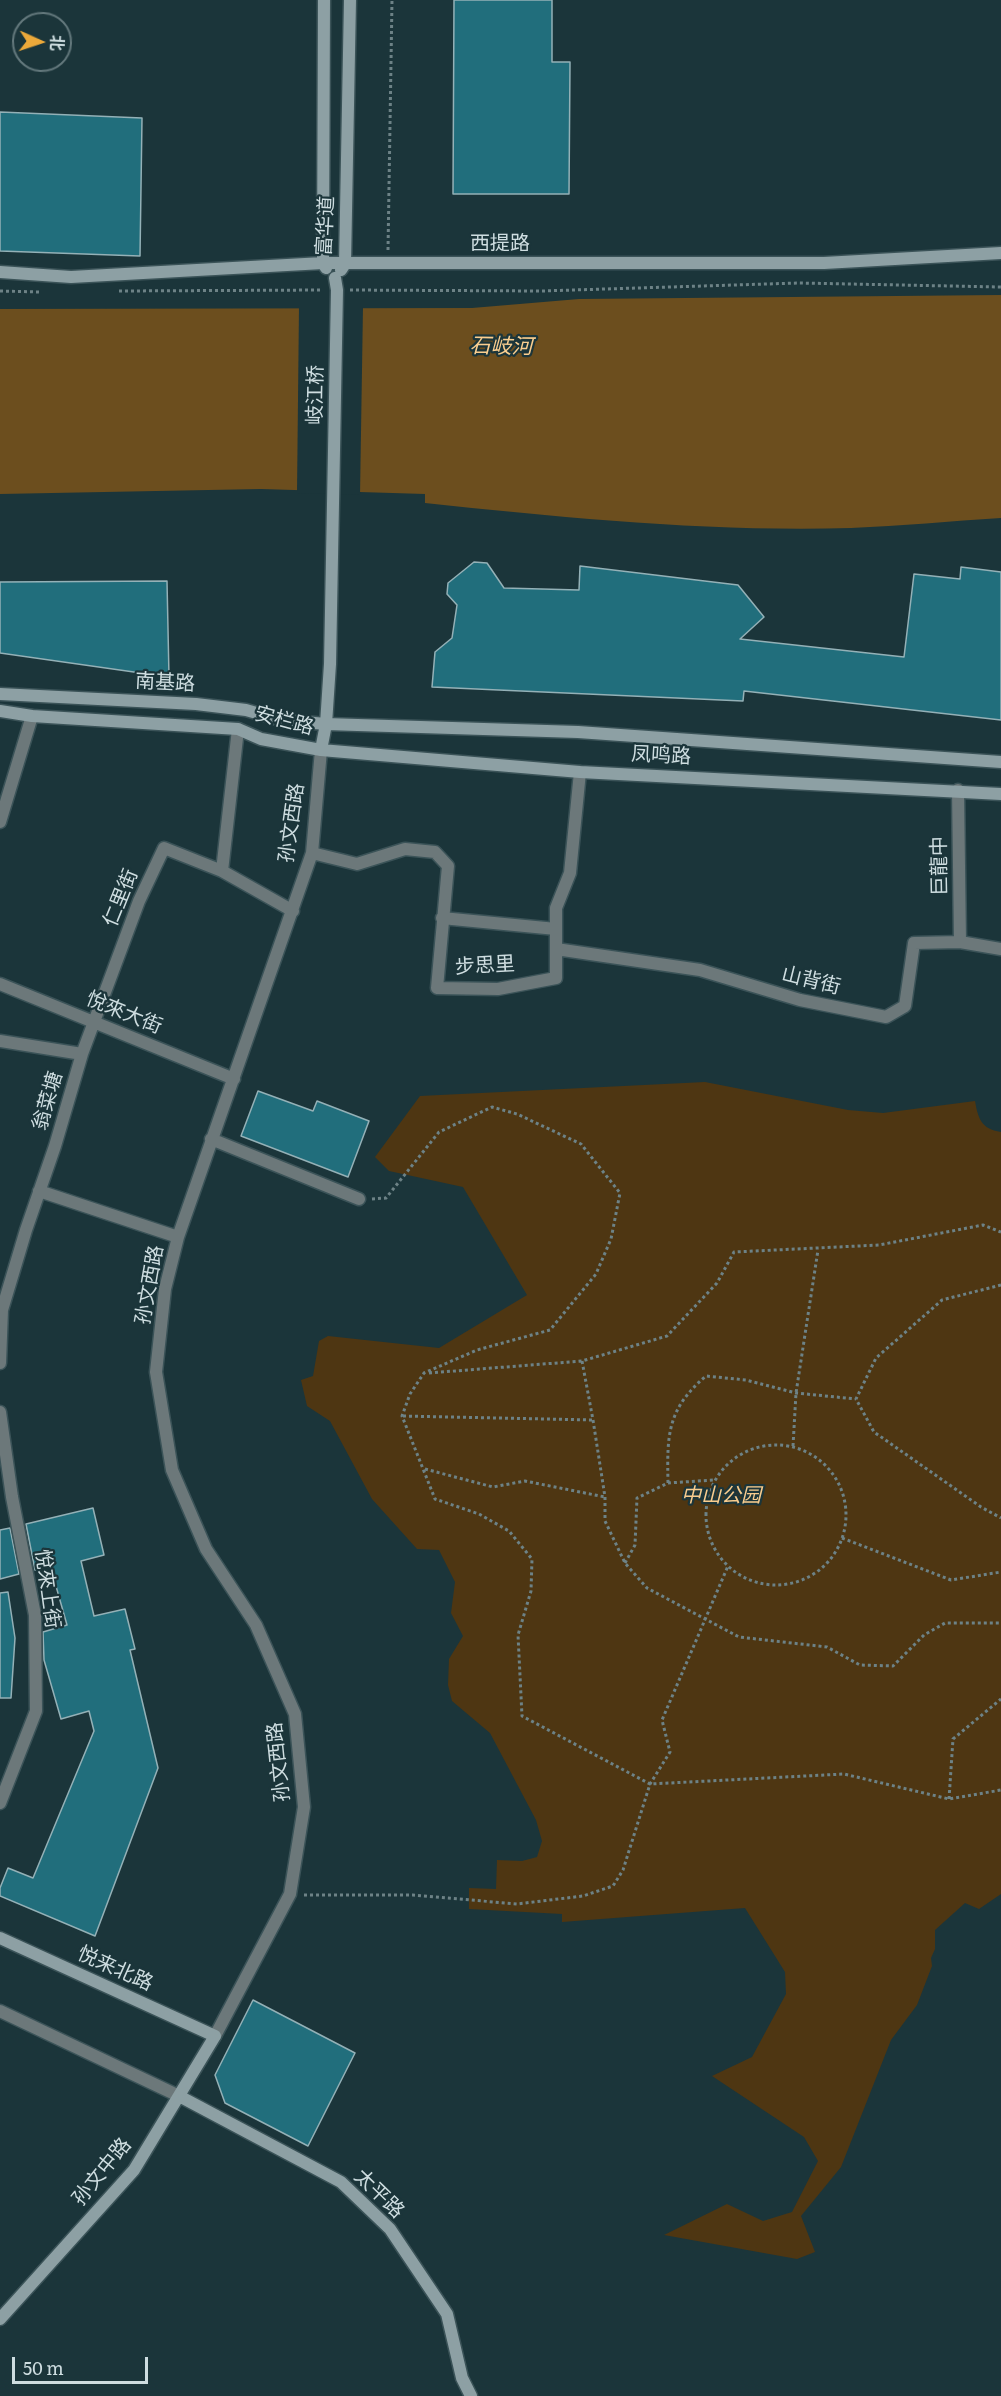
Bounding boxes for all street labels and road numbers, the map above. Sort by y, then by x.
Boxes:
street label: 富华道 [312,195,340,257]
street label: 西提路 [470,232,530,256]
street label: 岐江桥 [303,365,329,425]
street label: 南基路 [134,669,196,697]
street label: 安栏路 [252,702,316,740]
street label: 凤鸣路 [630,742,692,770]
street label: 孙文西路 [275,782,309,864]
street label: 巨龍中 [927,836,953,896]
street label: 仁里街 [99,866,143,930]
street label: 步思里 [454,952,516,980]
street label: 山背街 [779,962,843,1000]
street label: 悅來大街 [82,987,166,1039]
street label: 翁菜塘 [28,1069,68,1133]
street label: 孙文西路 [131,1244,169,1326]
street label: 悅來上街 [30,1548,64,1630]
street label: 孙文西路 [263,1721,295,1803]
street label: 悦来北路 [74,1942,156,1996]
street label: 孙文中路 [68,2133,136,2211]
street label: 太平路 [349,2165,409,2223]

